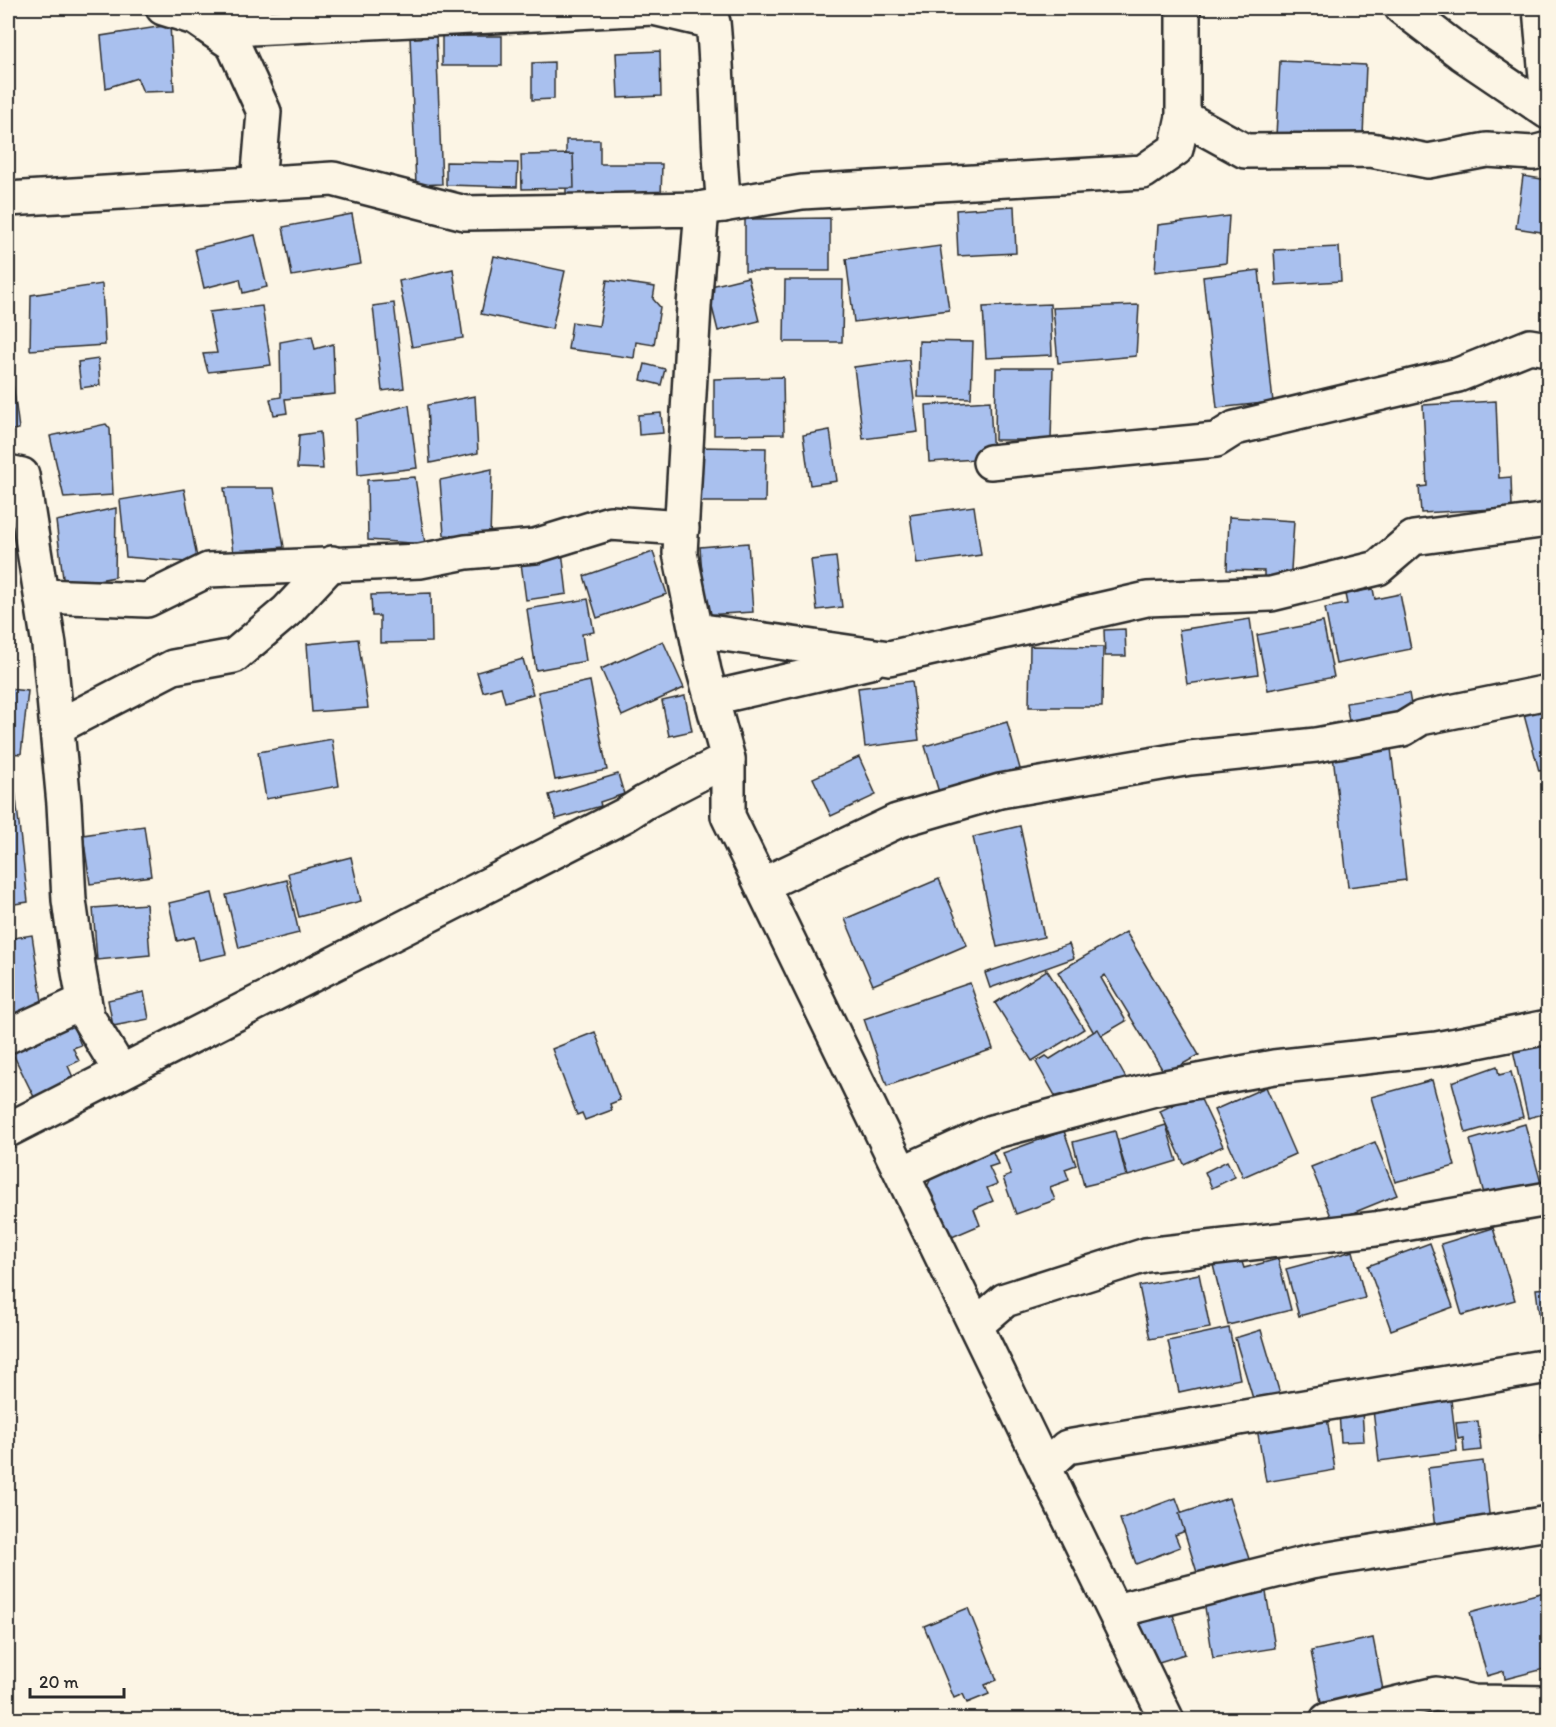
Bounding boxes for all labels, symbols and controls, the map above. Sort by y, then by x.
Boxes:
scale bar [30,1661,124,1699]
text: 20 m [39,1671,79,1693]

